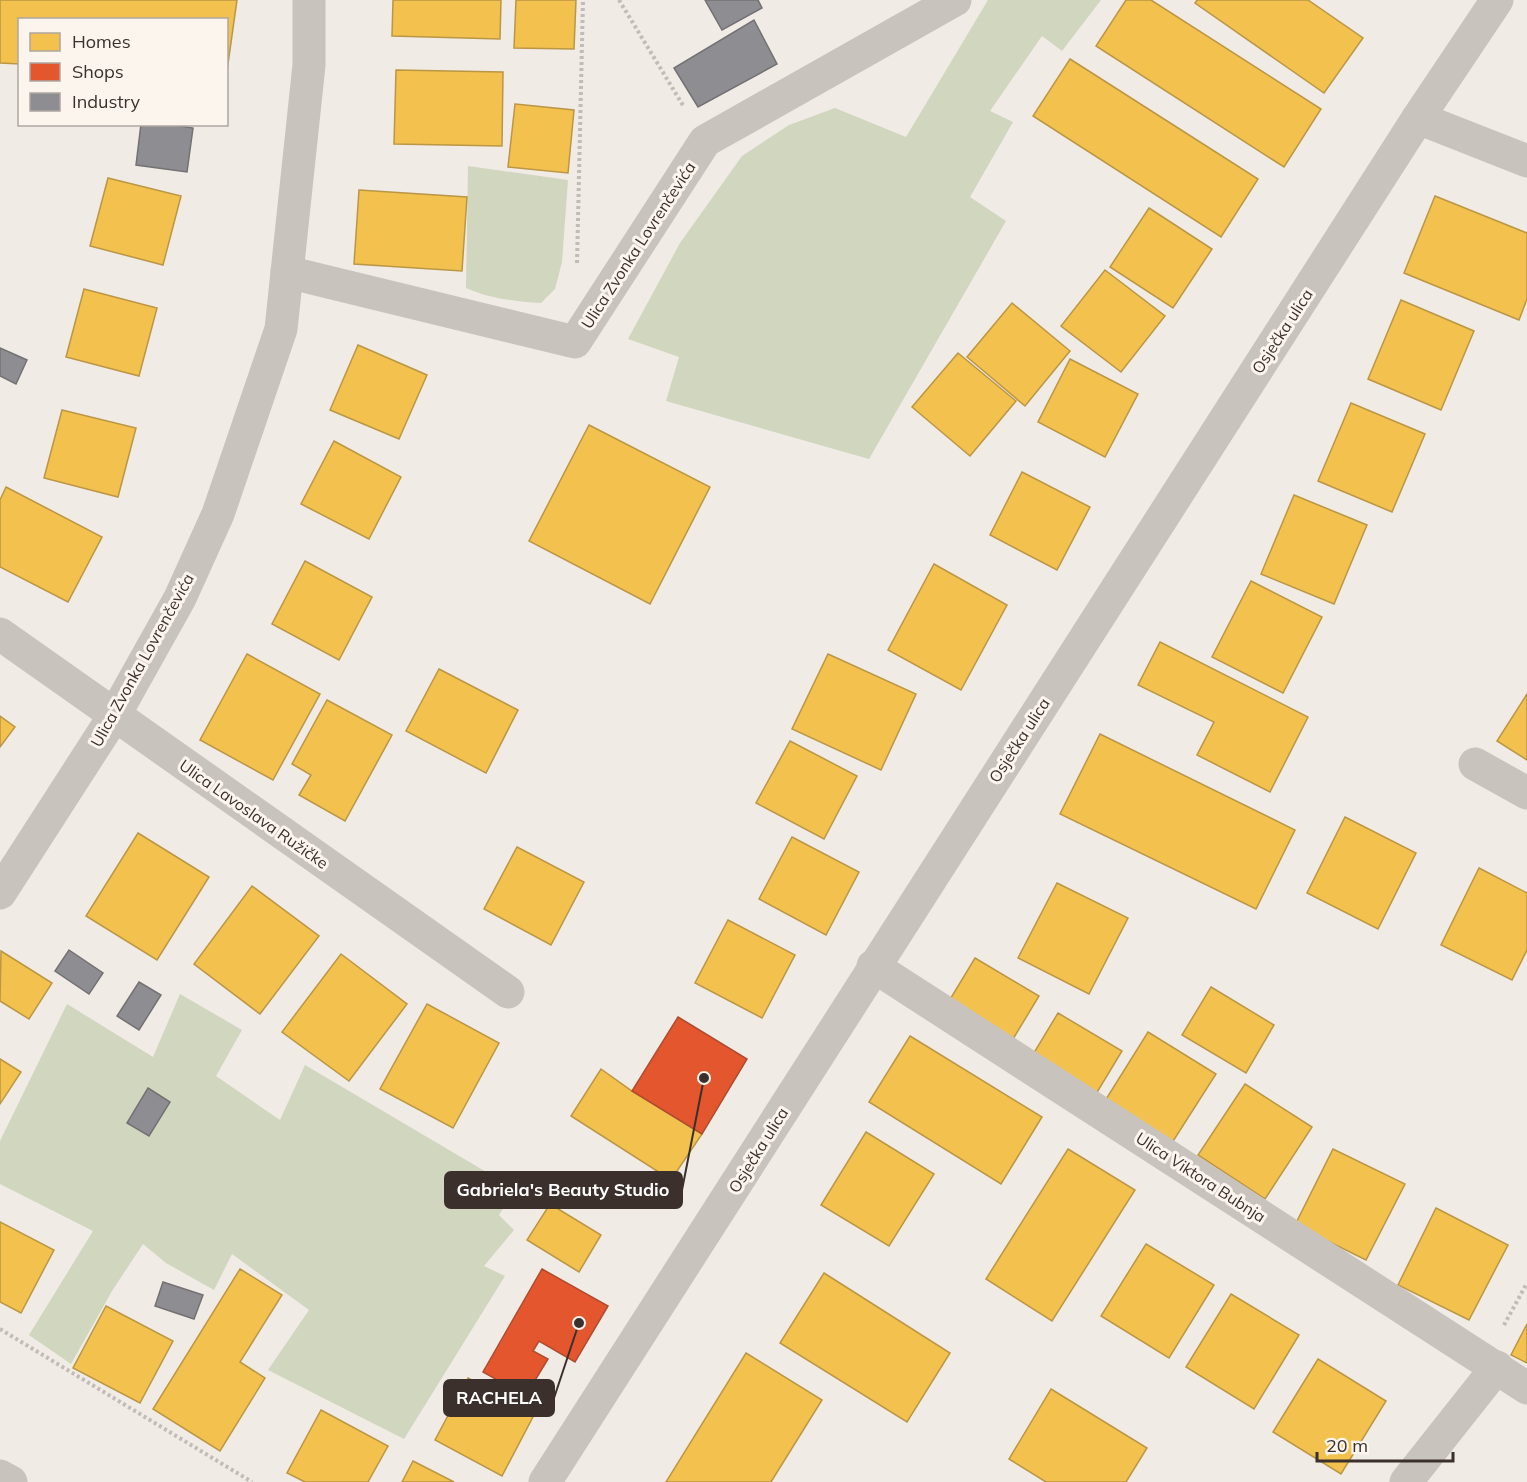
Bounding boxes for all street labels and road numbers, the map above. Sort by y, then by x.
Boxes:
street label: Ulica Zvonka Lovrenčevića [577,158,699,332]
street label: Osječka ulica [1247,285,1317,377]
street label: Ulica Zvonka Lovrenčevića [86,570,198,750]
street label: Osječka ulica [984,694,1054,786]
street label: Ulica Lavoslava Ružičke [176,755,332,873]
street label: Osječka ulica [724,1104,792,1196]
street label: Ulica Viktora Bubnja [1132,1128,1270,1226]

